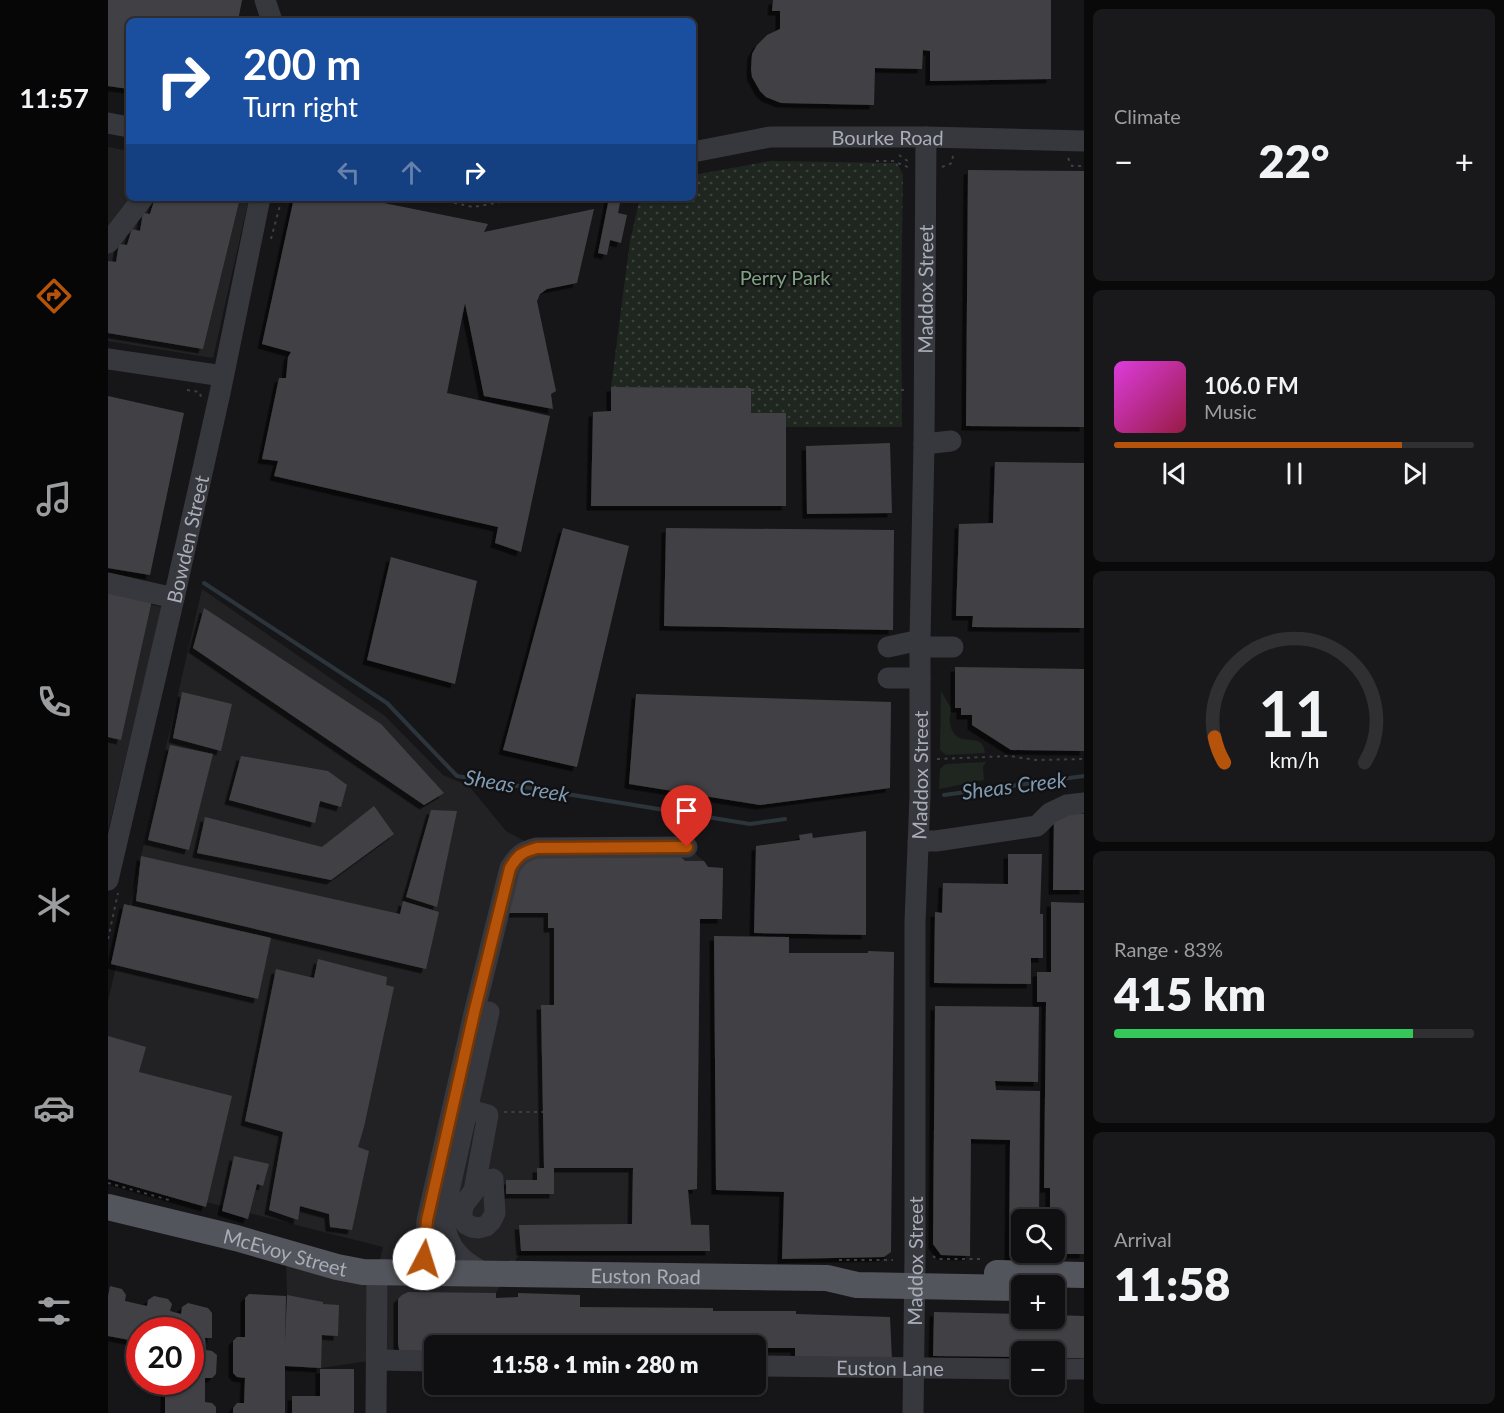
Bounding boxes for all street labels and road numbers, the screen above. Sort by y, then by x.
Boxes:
street label: Bourke Road [831,125,944,149]
street label: Maddox Street [913,224,937,354]
street label: Bowden Street [161,473,213,605]
street label: Maddox Street [906,710,932,840]
street label: Maddox Street [902,1196,927,1326]
street label: McEvoy Street [221,1223,349,1281]
street label: Euston Road [591,1263,701,1288]
street label: Euston Lane [836,1355,944,1380]

